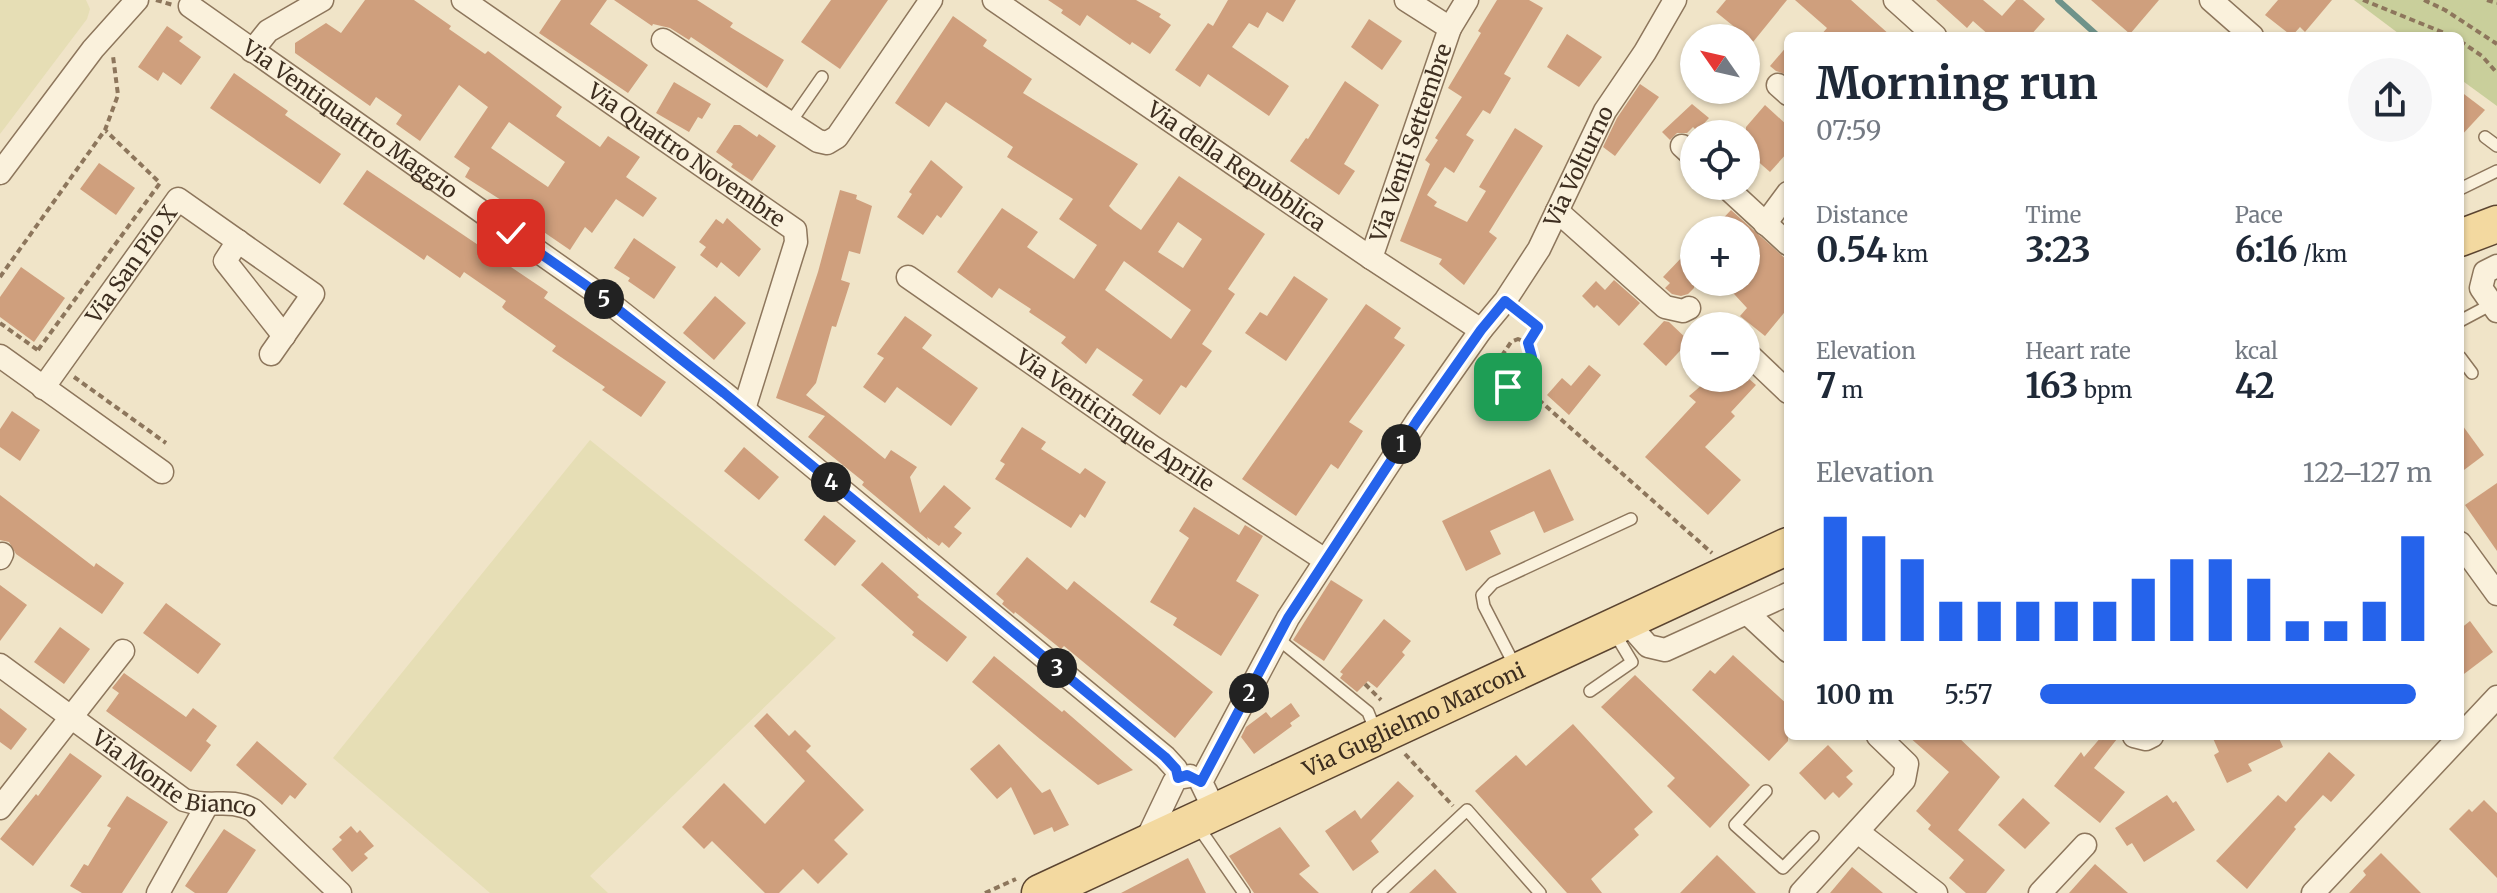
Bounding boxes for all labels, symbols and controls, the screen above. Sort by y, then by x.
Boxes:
north arrow [1680,24,1760,104]
map controls [1680,24,1760,392]
street label: Via Ventiquattro Maggio [236,33,463,205]
street label: Via Venti Settembre [1363,40,1458,246]
text: Morning run [1816,56,2098,111]
button: share [2348,58,2432,142]
street label: Via Quattro Novembre [582,76,791,233]
street label: Via della Repubblica [1141,94,1332,237]
street label: Via Volturno [1537,101,1619,232]
text: 07:59 [1816,114,1882,147]
button: locate [1680,120,1760,200]
pin [477,199,545,267]
street label: Via San Pio X [79,200,183,330]
text: Distance [1816,201,1908,229]
text: Time [2025,201,2081,229]
text: Pace [2235,201,2283,229]
icon: check [489,211,533,255]
button: + [1680,216,1760,296]
text: 0.54 [1816,229,1887,271]
text: 3:23 [2025,229,2091,271]
text: 6:16 [2235,229,2298,271]
text: km [1887,240,1928,268]
text: /km [2298,240,2347,268]
pin: 5 [584,279,624,319]
text: 5 [598,285,610,313]
button: − [1680,312,1760,392]
text: Elevation [1816,337,1916,365]
text: Heart rate [2025,337,2131,365]
text: kcal [2235,337,2278,365]
street label: Via Venticinque Aprile [1010,342,1220,498]
pin [1474,353,1542,421]
icon: arrive [1486,365,1530,409]
text: 7 [1816,365,1836,407]
text: 163 [2025,365,2078,407]
text: 42 [2235,365,2275,407]
text: m [1836,376,1863,404]
text: bpm [2078,376,2132,404]
pin: 1 [1381,424,1421,464]
text: 1 [1396,430,1406,458]
text: Elevation [1816,456,1934,489]
text: 122–127 m [2303,456,2432,489]
pin: 4 [811,462,851,502]
text: 4 [824,468,838,496]
pin: 3 [1037,648,1077,688]
text: 3 [1051,654,1063,682]
street label: Via Guglielmo Marconi [1297,656,1529,784]
pin: 2 [1229,673,1269,713]
text: 100 m [1816,678,1894,711]
text: 5:57 [1944,678,1993,711]
text: 2 [1243,679,1255,707]
street label: Via Monte Bianco [86,723,262,824]

